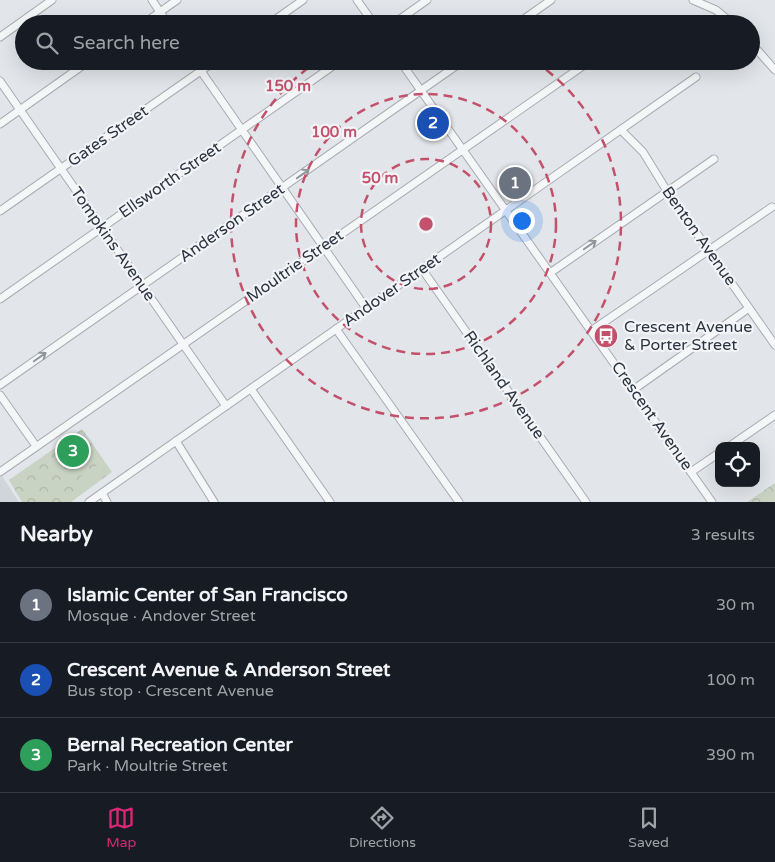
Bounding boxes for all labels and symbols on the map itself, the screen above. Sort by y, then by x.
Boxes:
text: 150 m [265,77,311,95]
street label: Gates Street [64,101,152,171]
pin: 2 [417,104,449,142]
text: 100 m [311,123,357,141]
street label: Ellsworth Street [115,137,225,223]
pin: 1 [499,164,531,202]
one-way arrow [295,169,309,179]
text: 50 m [362,169,398,187]
street label: Anderson Street [176,179,288,267]
street label: Tompkins Avenue [66,183,160,305]
street label: Benton Avenue [657,183,741,289]
your location [509,208,535,234]
centre of rings [417,215,435,233]
street label: Moultrie Street [243,225,347,307]
one-way arrow [583,240,597,250]
street label: Andover Street [339,249,445,331]
place label: Crescent Avenue & Porter Street [624,317,752,355]
bus stop icon: Crescent Avenue & Porter Street [593,323,619,349]
street label: Richland Avenue [459,327,549,443]
one-way arrow [33,352,47,362]
street label: Crescent Avenue [607,358,697,474]
pin: 3 [57,432,89,470]

